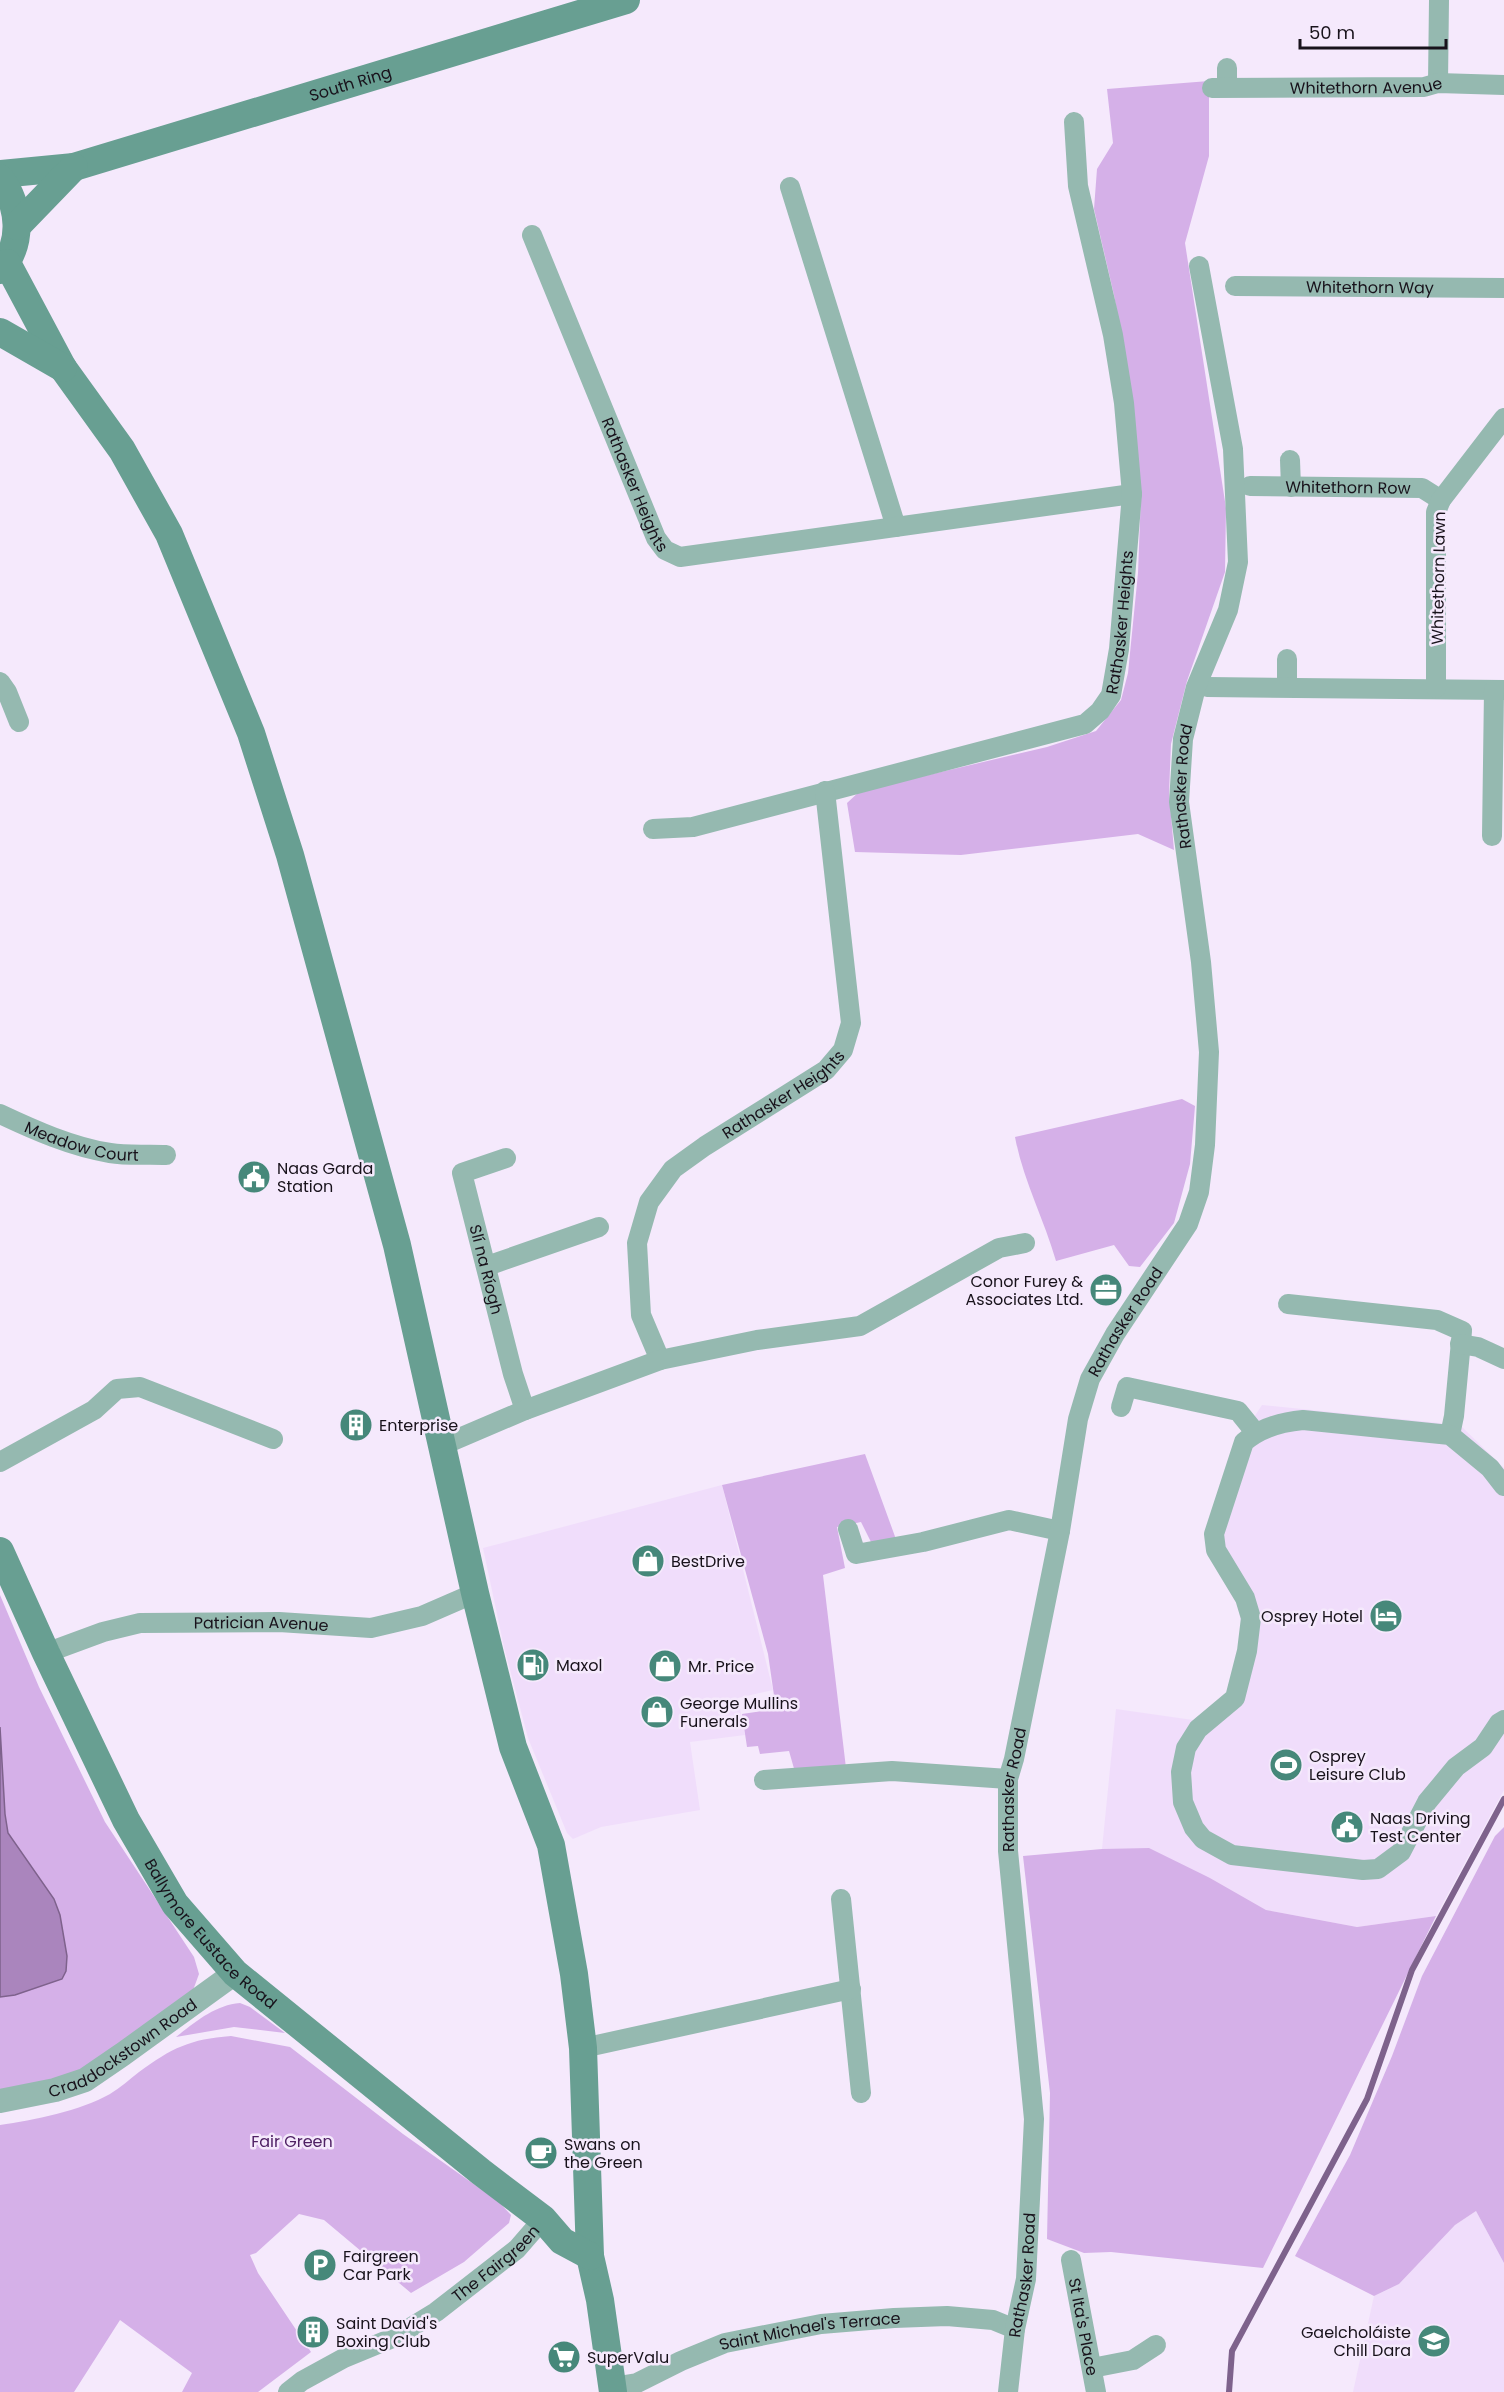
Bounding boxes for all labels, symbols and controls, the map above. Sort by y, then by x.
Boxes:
scale bar [1300,12,1446,50]
text: 50 m [1309,20,1355,45]
street label: South Ring [306,61,394,107]
street label: Whitethorn Avenue [1290,71,1445,100]
street label: Whitethorn Way [1306,276,1434,299]
street label: Rathasker Heights [596,414,674,557]
street label: Whitethorn Row [1285,475,1411,500]
street label: Whitethorn Lawn [1426,511,1451,645]
street label: Rathasker Heights [1100,550,1139,696]
street label: Rathasker Road [1168,721,1198,850]
street label: Rathasker Heights [718,1045,850,1145]
street label: Meadow Court [21,1116,139,1167]
place label: Naas Garda Station [277,1157,373,1198]
public building icon: Naas Garda Station [236,1159,272,1195]
street label: Slí na Ríogh [464,1222,508,1317]
street label: Rathasker Road [1082,1262,1169,1381]
place label: Conor Furey & Associates Ltd. [966,1270,1083,1311]
office icon: Conor Furey & Associates Ltd. [1088,1272,1124,1308]
building icon: Enterprise [338,1407,374,1443]
place label: Enterprise [379,1414,458,1437]
shop icon: BestDrive [630,1543,666,1579]
place label: BestDrive [671,1550,745,1573]
hotel icon: Osprey Hotel [1368,1598,1404,1634]
place label: Osprey Hotel [1261,1605,1363,1628]
street label: Patrician Avenue [194,1611,329,1637]
fuel station icon: Maxol [515,1647,551,1683]
shop icon: Mr. Price [647,1648,683,1684]
place label: Maxol [556,1654,602,1677]
place label: Mr. Price [688,1655,754,1678]
place label: George Mullins Funerals [680,1692,798,1733]
shop icon: George Mullins Funerals [639,1694,675,1730]
street label: Rathasker Road [997,1725,1032,1852]
place label: Osprey Leisure Club [1309,1745,1406,1786]
sports icon: Osprey Leisure Club [1268,1747,1304,1783]
place label: Naas Driving Test Center [1370,1807,1471,1848]
public building icon: Naas Driving Test Center [1329,1809,1365,1845]
street label: Ballymore Eustace Road [139,1854,282,2014]
street label: Craddockstown Road [46,1993,202,2103]
park label: Fair Green [251,2130,333,2153]
place label: Swans on the Green [564,2133,643,2174]
cafe icon: Swans on the Green [523,2135,559,2171]
street label: Rathasker Road [1003,2212,1041,2339]
street label: The Fairgreen [447,2220,545,2308]
place label: Fairgreen Car Park [343,2245,419,2286]
parking icon: Fairgreen Car Park [302,2247,338,2283]
street label: St Ita's Place [1063,2276,1104,2378]
street label: Saint Michael's Terrace [716,2307,901,2356]
place label: Saint David's Boxing Club [336,2312,437,2353]
building icon: Saint David's Boxing Club [295,2314,331,2350]
place label: Gaelcholáiste Chill Dara [1301,2321,1411,2362]
school or university icon: Gaelcholáiste Chill Dara [1416,2323,1452,2359]
supermarket icon: SuperValu [546,2339,582,2375]
place label: SuperValu [587,2346,669,2369]

